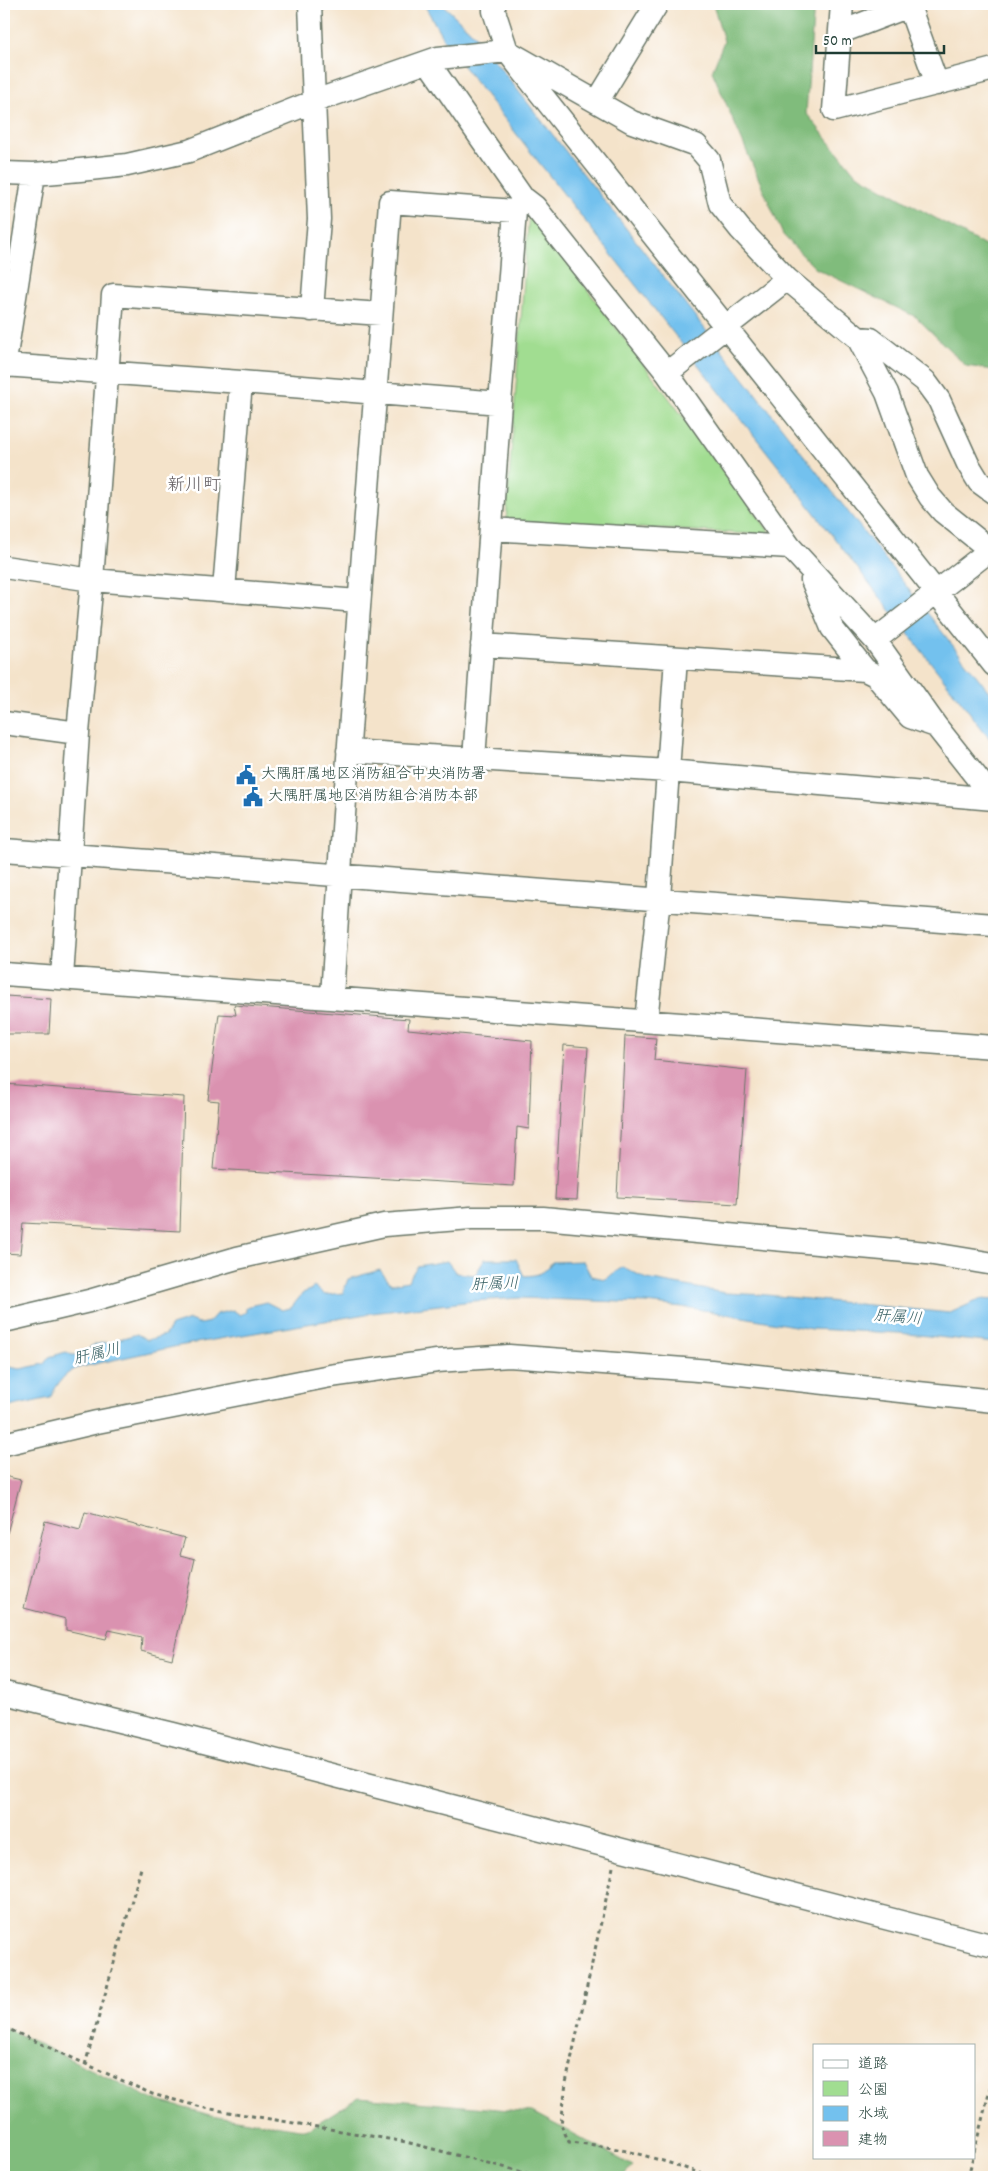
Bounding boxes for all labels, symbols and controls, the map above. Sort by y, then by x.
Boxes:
scale bar [816,22,943,54]
text: 50 m [823,31,852,53]
district label: 新川町 [167,474,221,499]
public building icon: 大隅肝属地区消防組合中央消防署 [235,764,257,786]
place label: 大隅肝属地区消防組合中央消防署 [261,764,486,786]
public building icon: 大隅肝属地区消防組合消防本部 [242,786,264,808]
place label: 大隅肝属地区消防組合消防本部 [268,786,478,808]
water label: 肝属川 [471,1273,519,1297]
water label: 肝属川 [873,1304,923,1332]
water label: 肝属川 [71,1338,123,1372]
legend [813,2044,976,2158]
text: 道路 [858,2054,888,2076]
text: 公園 [858,2080,888,2102]
text: 水域 [858,2104,888,2126]
text: 建物 [858,2130,888,2152]

